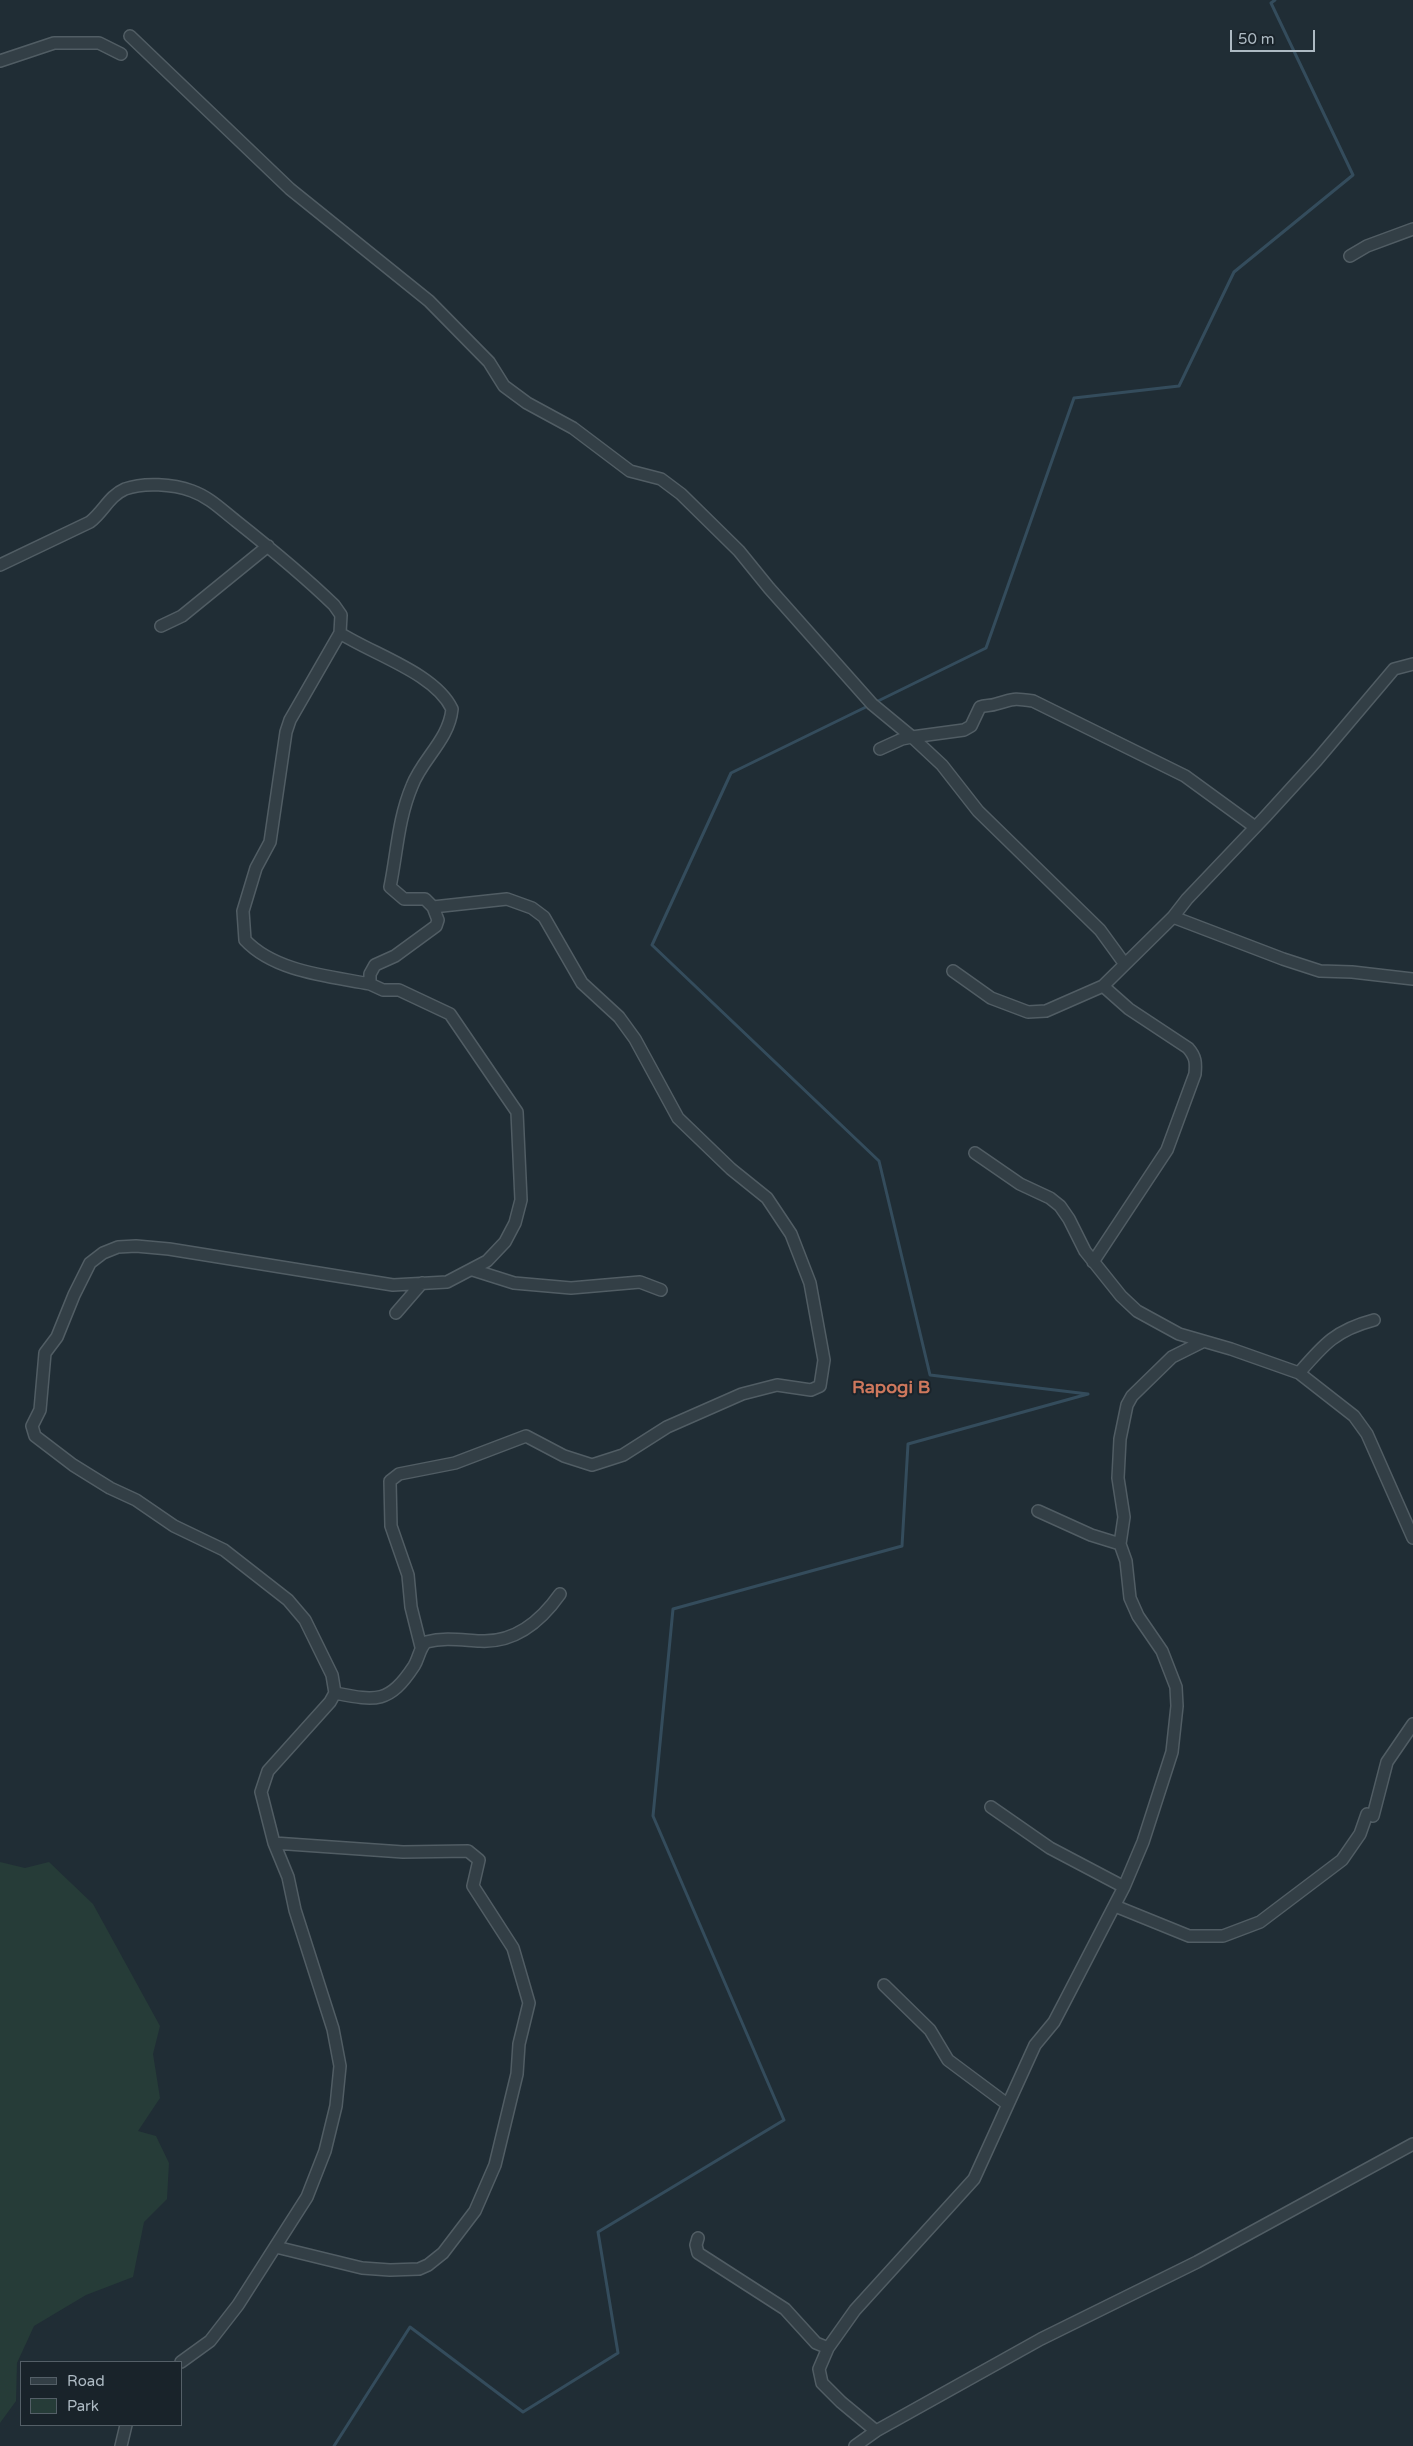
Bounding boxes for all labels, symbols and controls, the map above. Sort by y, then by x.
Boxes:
scale bar [1233,20,1318,52]
text: 50 m [1238,30,1275,48]
district label: Rapogi B [852,1377,930,1399]
legend [20,2361,182,2426]
text: Road [67,2372,105,2390]
text: Park [67,2397,99,2415]

